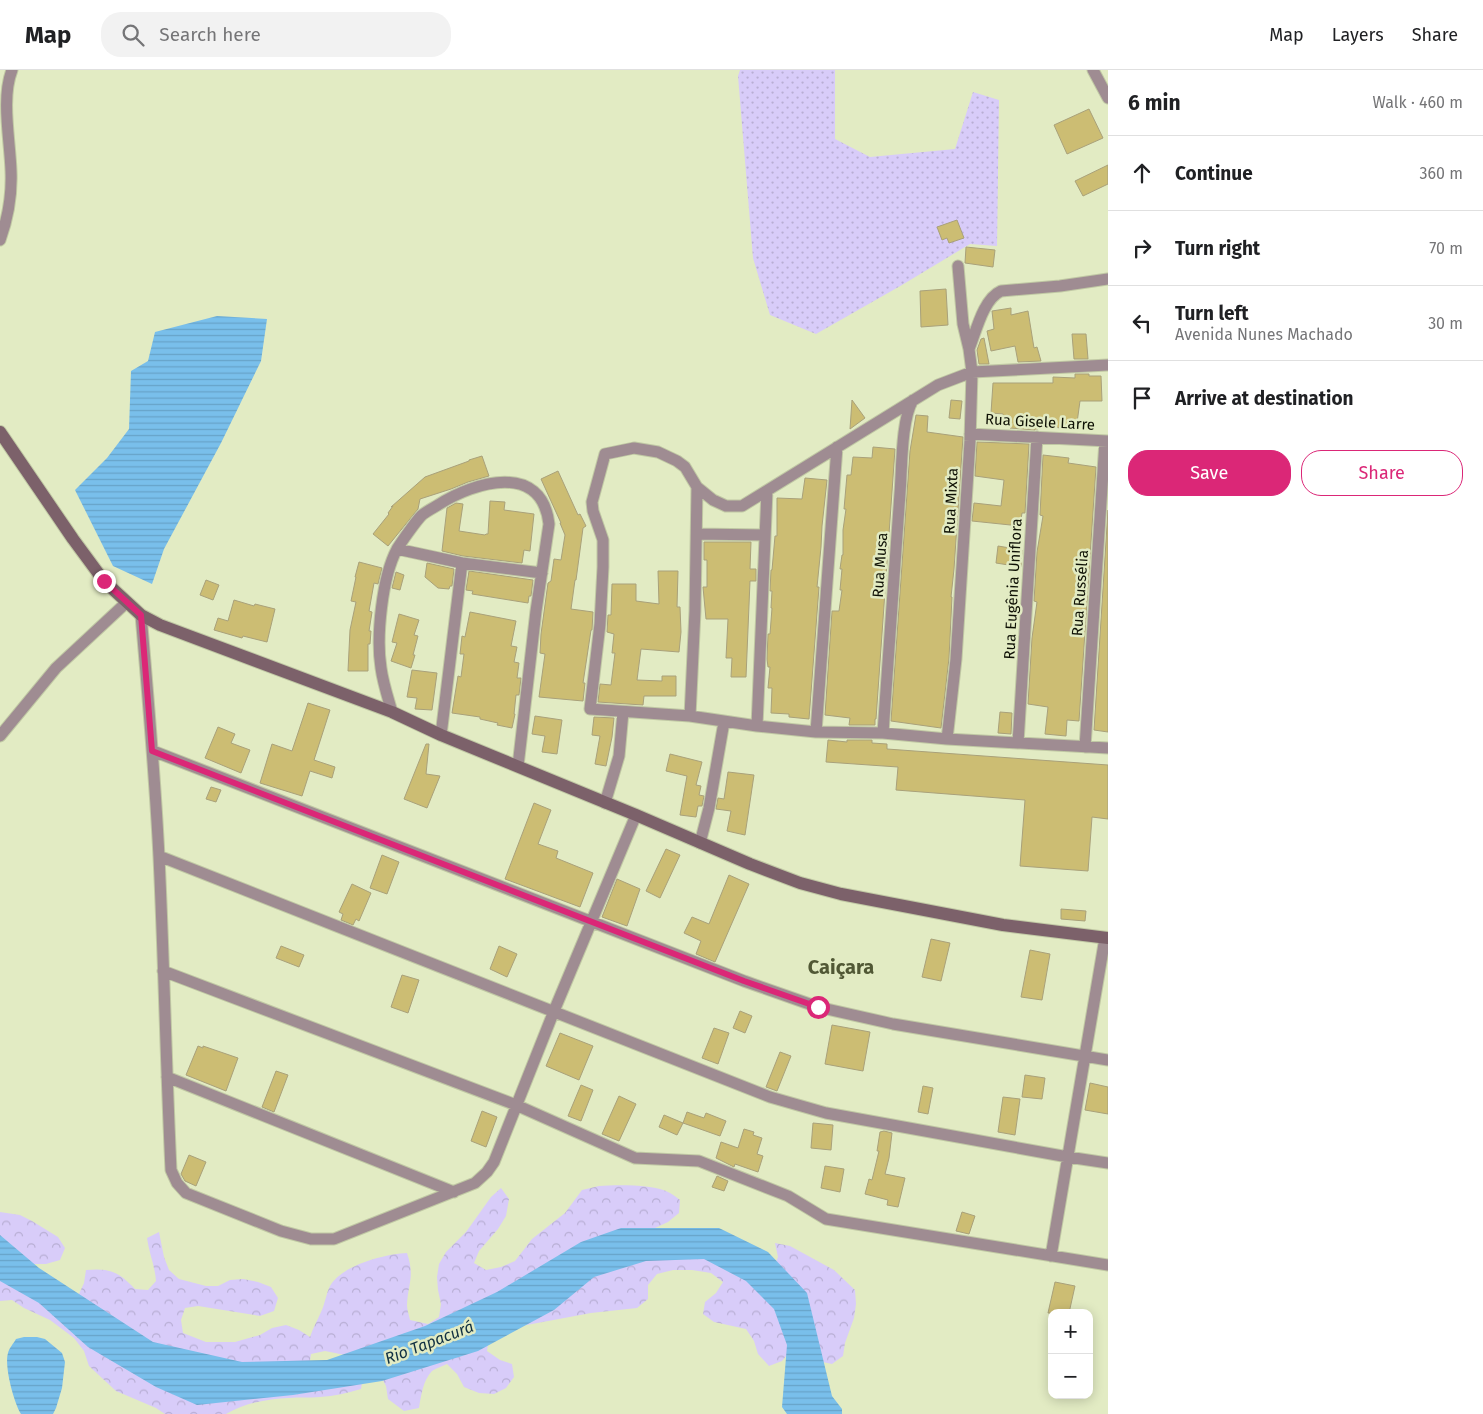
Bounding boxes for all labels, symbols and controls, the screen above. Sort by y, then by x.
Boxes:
search box [101,12,451,57]
text: Map [25,21,71,49]
icon: search [119,21,147,49]
text: Search here [159,23,261,46]
text: Map [1269,24,1304,46]
text: Layers [1332,24,1384,46]
text: Share [1412,24,1458,46]
text: 6 min [1128,90,1181,116]
text: Walk · 460 m [1373,93,1463,112]
icon: ahead [1128,159,1156,187]
text: Continue [1175,162,1253,185]
text: 360 m [1420,164,1463,183]
icon: right [1128,234,1156,262]
text: Turn right [1175,237,1260,260]
text: 70 m [1429,239,1463,258]
text: Turn left [1175,302,1249,325]
icon: left [1128,309,1156,337]
text: 30 m [1428,314,1463,333]
text: Avenida Nunes Machado [1175,325,1353,344]
icon: arrive [1128,384,1156,412]
text: Arrive at destination [1175,387,1354,410]
street label: Rua Gisele Larre [985,410,1095,434]
button: Save [1128,450,1291,496]
button: Share [1301,450,1463,496]
street label: Rua Mixta [940,467,962,535]
street label: Rua Eugênia Uniflora [1000,518,1026,660]
street label: Rua Musa [869,532,891,598]
street label: Rua Russélia [1068,549,1092,637]
route end [93,570,116,593]
district label: Caiçara [808,955,874,979]
route start [807,996,830,1019]
map controls [1048,1309,1093,1399]
button: + [1048,1309,1093,1354]
water label: Rio Tapacurá [382,1317,476,1368]
button: − [1048,1354,1093,1399]

